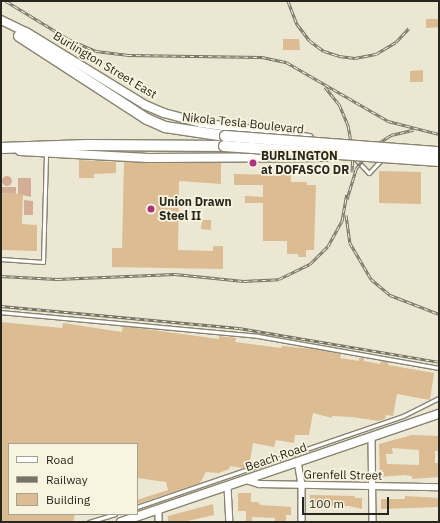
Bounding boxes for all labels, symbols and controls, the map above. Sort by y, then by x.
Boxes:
street label: Burlington Street East [51,28,159,102]
street label: Nikola Tesla Boulevard [181,109,305,137]
place label: BURLINGTON at DOFASCO DR [261,149,349,177]
marker: BURLINGTON at DOFASCO DR [248,158,258,168]
place label: Union Drawn Steel II [159,195,232,223]
marker: Union Drawn Steel II [146,204,156,214]
street label: Beach Road [243,440,309,474]
legend [8,443,138,515]
text: Road [46,452,74,467]
street label: Grenfell Street [304,467,382,483]
text: Railway [46,472,88,487]
scale bar [304,489,391,515]
text: Building [46,492,90,507]
text: 100 m [309,496,344,511]

